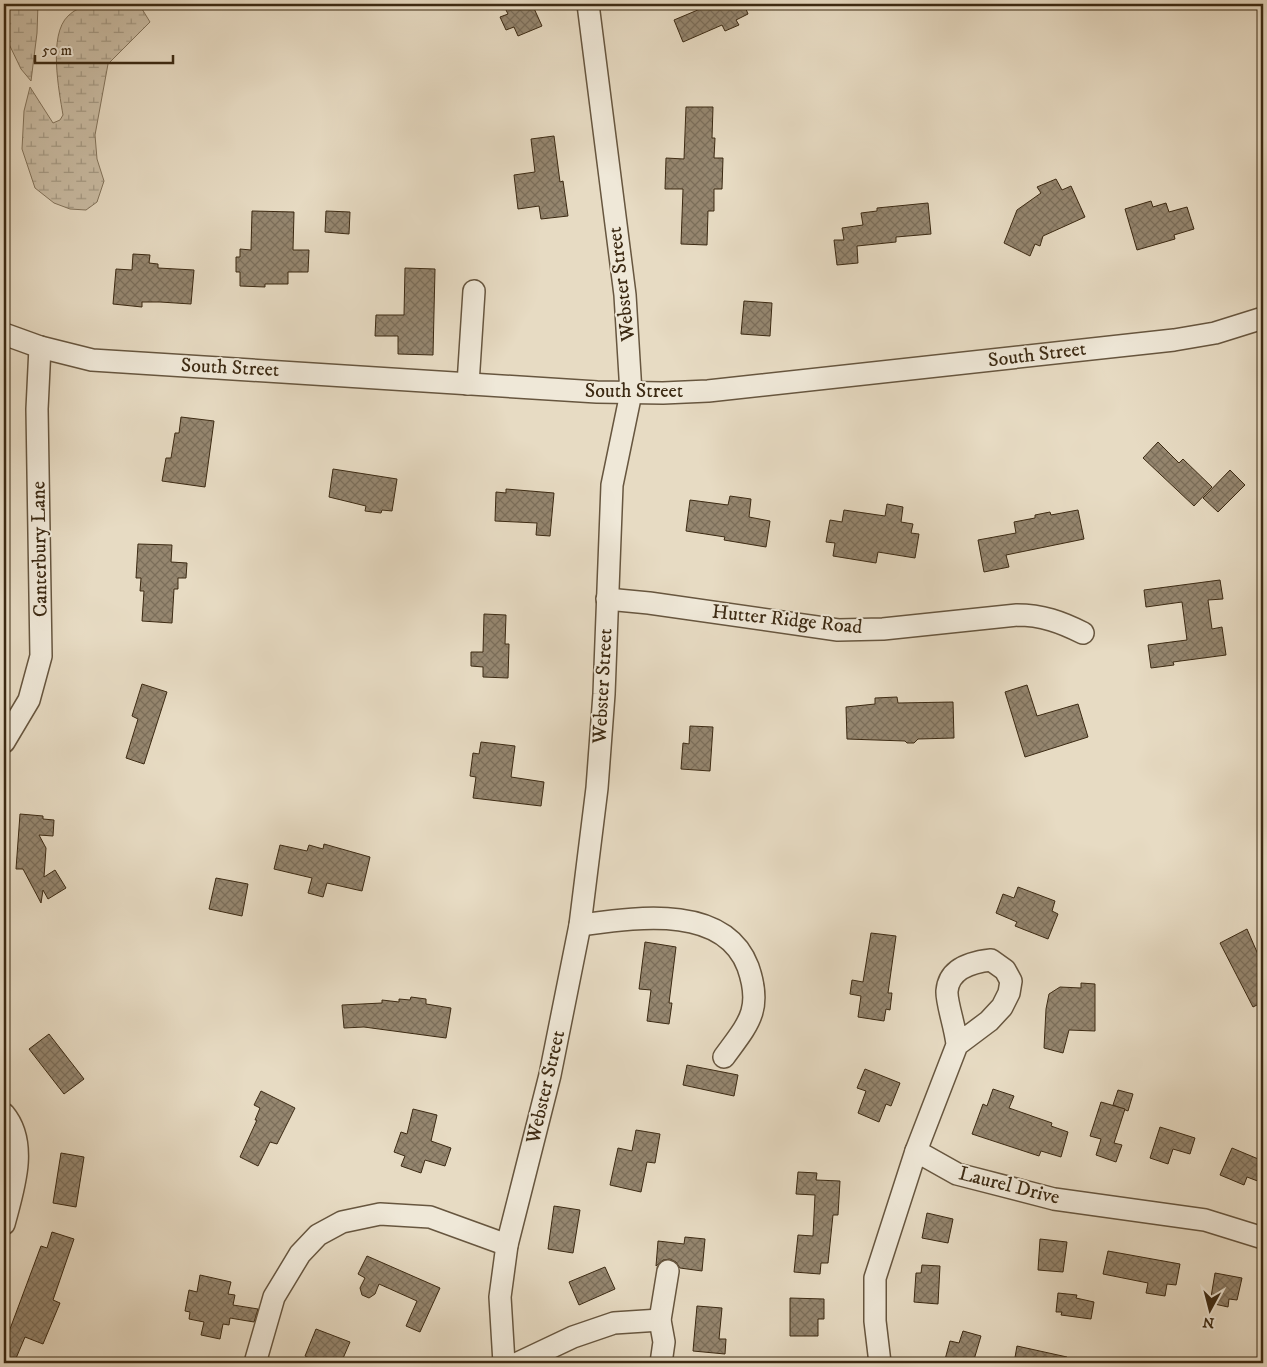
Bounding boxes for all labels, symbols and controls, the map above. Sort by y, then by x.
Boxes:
scale bar [35,32,172,64]
text: 50 m [42,41,72,60]
street label: Webster Street [603,225,642,344]
street label: South Street [987,337,1087,373]
street label: South Street [180,353,280,383]
street label: South Street [585,379,683,404]
street label: Canterbury Lane [26,481,54,617]
street label: Hutter Ridge Road [711,600,863,640]
street label: Webster Street [587,628,619,745]
street label: Webster Street [521,1028,571,1147]
street label: Laurel Drive [956,1161,1062,1211]
north arrow [1184,1284,1234,1334]
text: N [1201,1312,1215,1332]

